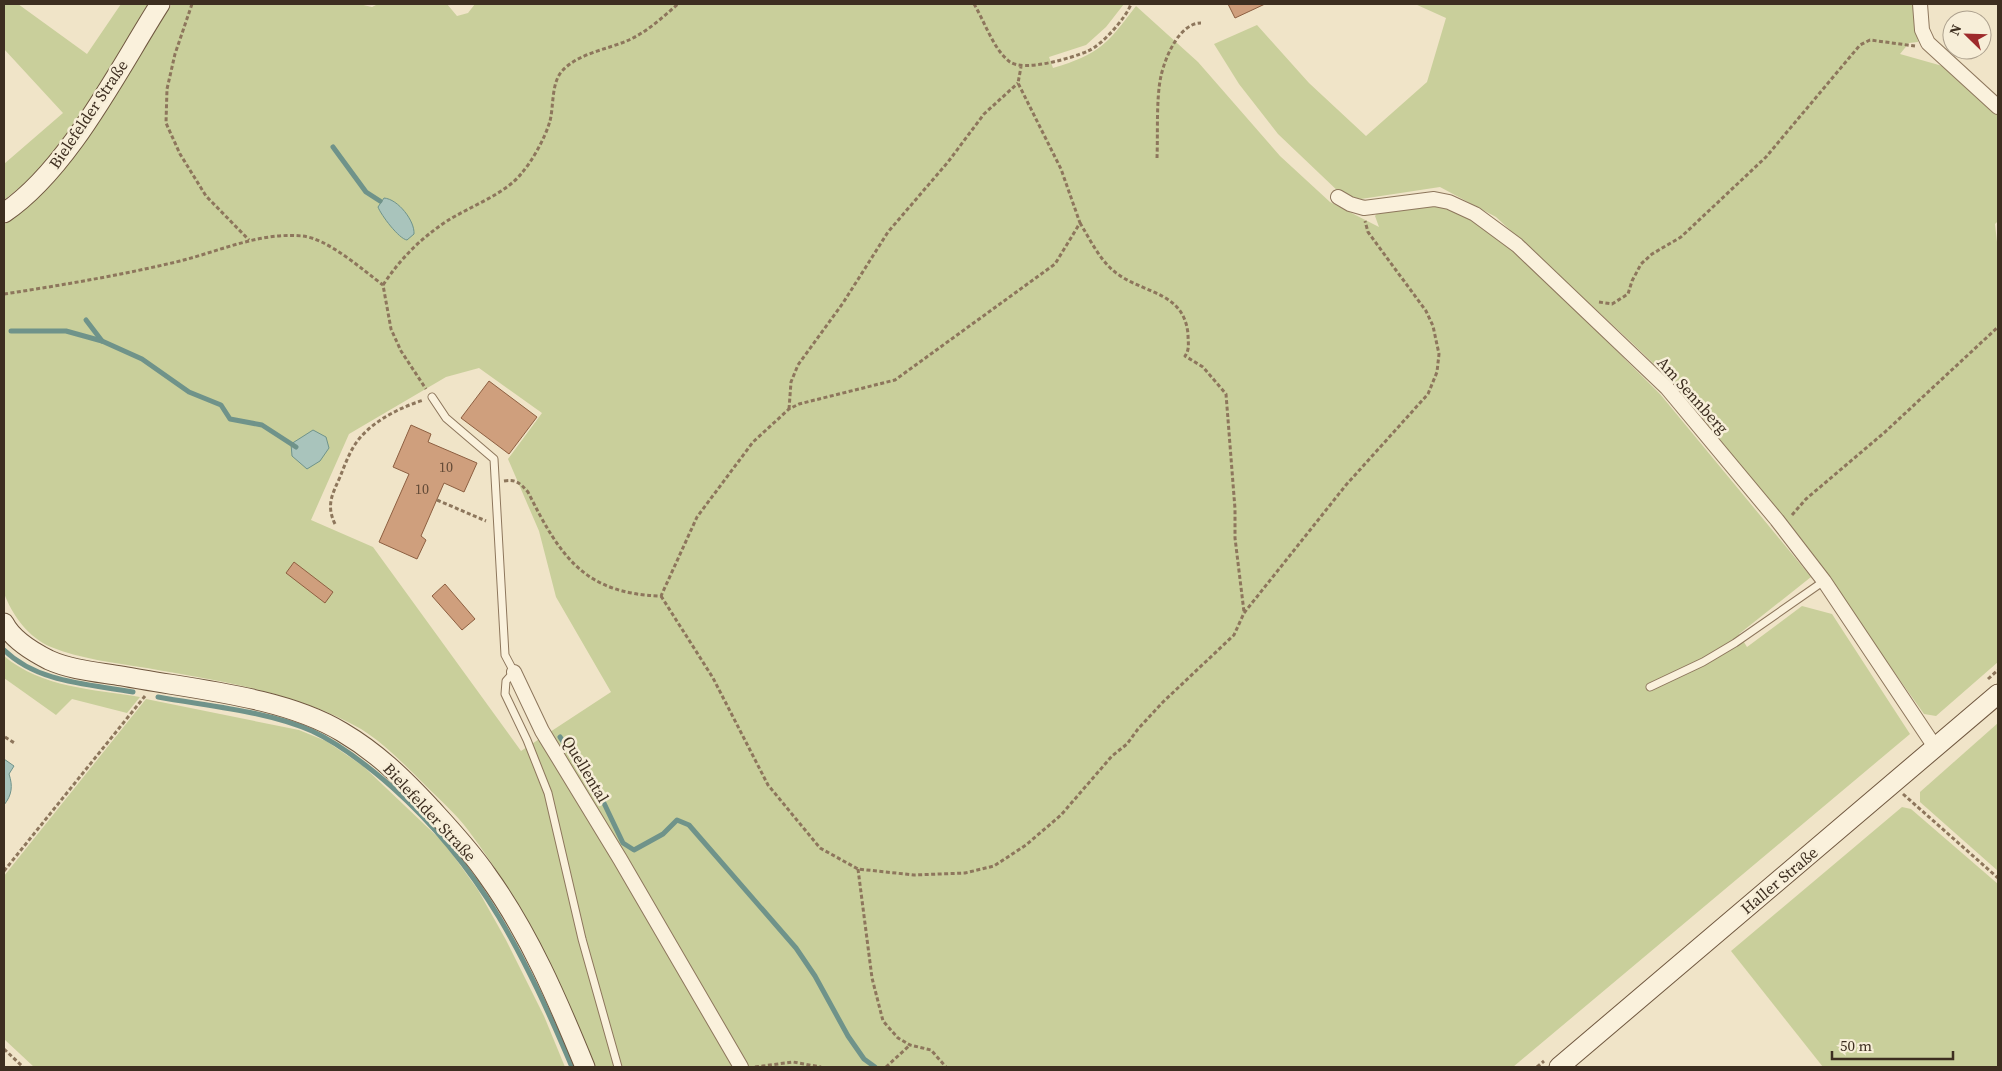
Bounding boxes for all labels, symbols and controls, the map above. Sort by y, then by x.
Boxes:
north arrow [1942,10,1992,60]
text: N [1944,21,1966,39]
street label: Bielefelder Straße [43,55,133,173]
street label: Am Sennberg [1652,352,1734,438]
house number: 10 [439,457,453,477]
house number: 10 [415,479,429,499]
street label: Quellental [558,732,615,807]
street label: Bielefelder Straße [379,758,481,866]
street label: Haller Straße [1736,841,1822,919]
scale bar [1832,1028,1953,1060]
text: 50 m [1840,1035,1872,1056]

